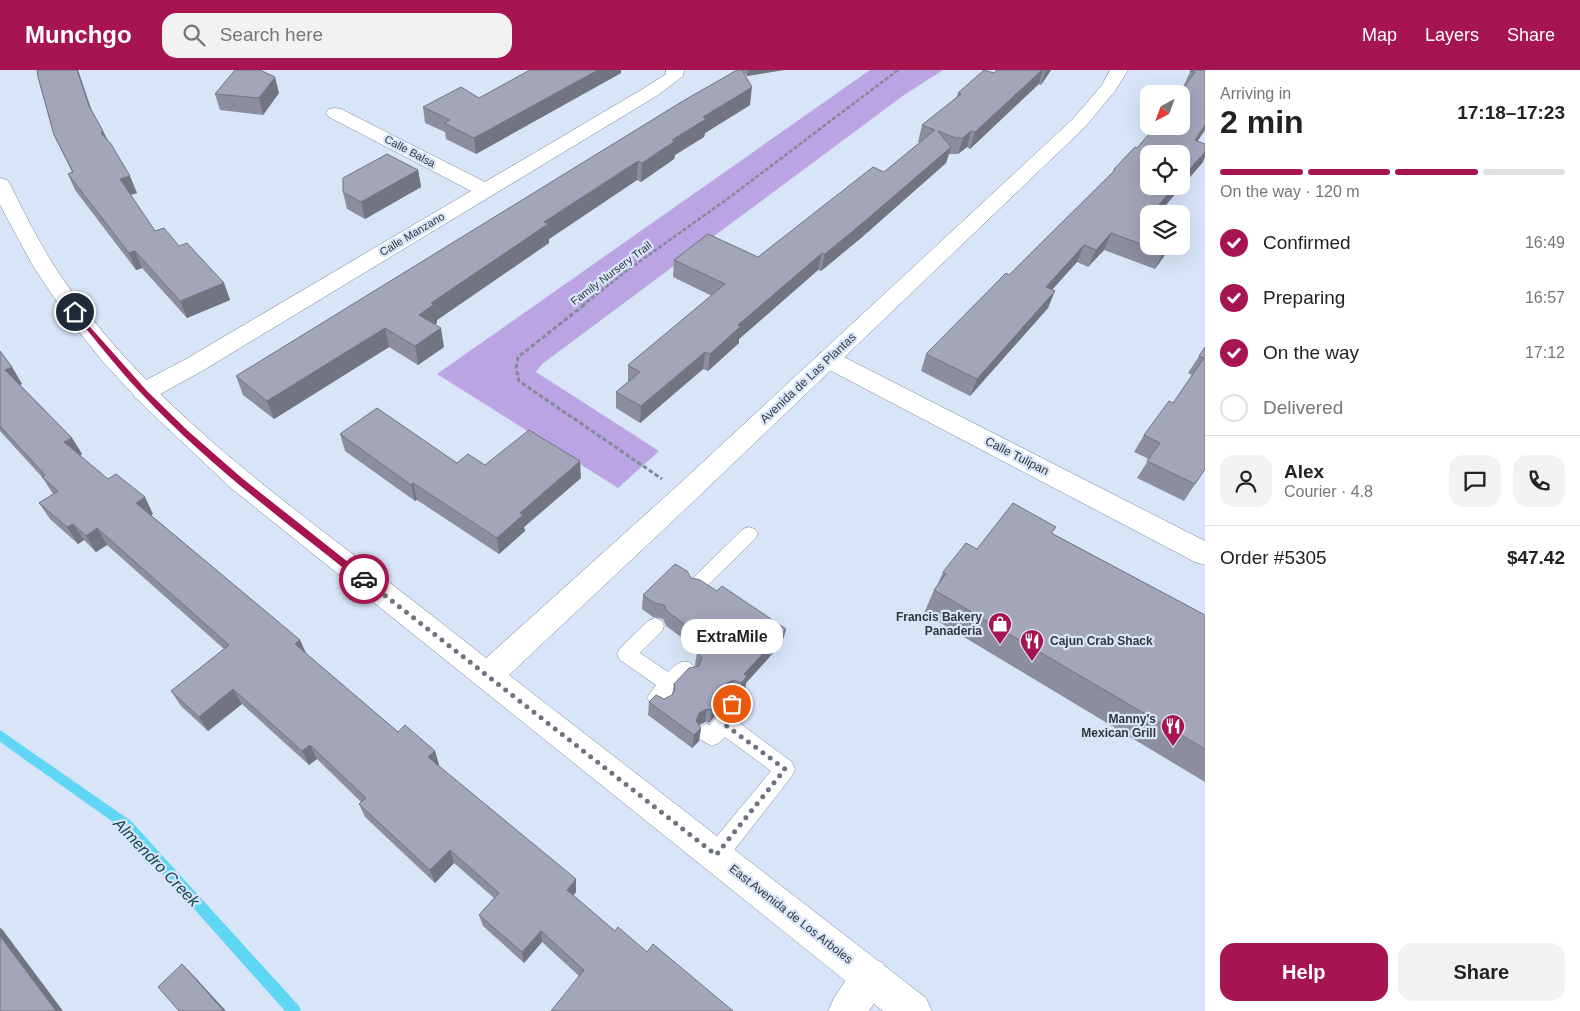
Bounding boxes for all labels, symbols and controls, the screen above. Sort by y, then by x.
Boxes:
search box [162,13,512,58]
text: Munchgo [25,21,132,48]
icon: search [180,21,208,49]
text: Search here [220,24,323,45]
text: Map [1362,25,1397,45]
text: Layers [1425,25,1479,45]
text: Share [1507,25,1555,45]
north arrow [1140,85,1190,135]
map controls [1140,85,1190,255]
text: Arriving in [1220,85,1291,102]
text: 17:18–17:23 [1457,102,1565,123]
text: 2 min [1220,104,1304,140]
street label: Calle Balsa [383,133,438,170]
button: locate [1140,145,1190,195]
text: On the way · 120 m [1220,183,1360,200]
button: layers [1140,205,1190,255]
street label: Calle Manzano [377,210,447,258]
icon: check [1220,229,1248,257]
text: Confirmed [1263,232,1351,253]
text: 16:49 [1525,234,1565,251]
street label: Family Nursery Trail [568,239,654,307]
icon: check [1220,284,1248,312]
text: Preparing [1263,287,1345,308]
text: 16:57 [1525,289,1565,306]
pin [54,291,96,333]
icon: home [61,298,89,326]
street label: Avenida de Las Plantas [757,330,859,426]
icon: check [1220,339,1248,367]
text: On the way [1263,342,1359,363]
text: 17:12 [1525,344,1565,361]
text: Delivered [1263,397,1343,418]
street label: Calle Tulipan [983,434,1051,478]
button: person [1220,455,1272,507]
button: chat [1449,455,1501,507]
button: phone [1513,455,1565,507]
text: Alex [1284,461,1324,482]
text: Courier · 4.8 [1284,483,1373,500]
text: Order #5305 [1220,547,1327,568]
text: $47.42 [1507,547,1565,568]
courier [339,554,389,604]
icon: car [350,565,378,593]
place label: Francis Bakery Panaderia [896,610,982,638]
shop icon: Francis Bakery Panaderia [987,611,1013,645]
callout: ExtraMile [681,619,783,654]
text: ExtraMile [696,628,768,645]
restaurant icon: Cajun Crab Shack [1019,628,1045,662]
place label: Cajun Crab Shack [1050,634,1153,648]
pin [711,683,753,725]
icon: bag [718,690,746,718]
place label: Manny's Mexican Grill [1081,712,1156,740]
restaurant icon: Manny's Mexican Grill [1160,713,1186,747]
water label: Almendro Creek [110,814,204,911]
street label: East Avenida de Los Arboles [727,862,855,966]
button: Help [1220,943,1388,1001]
button: Share [1398,943,1565,1001]

